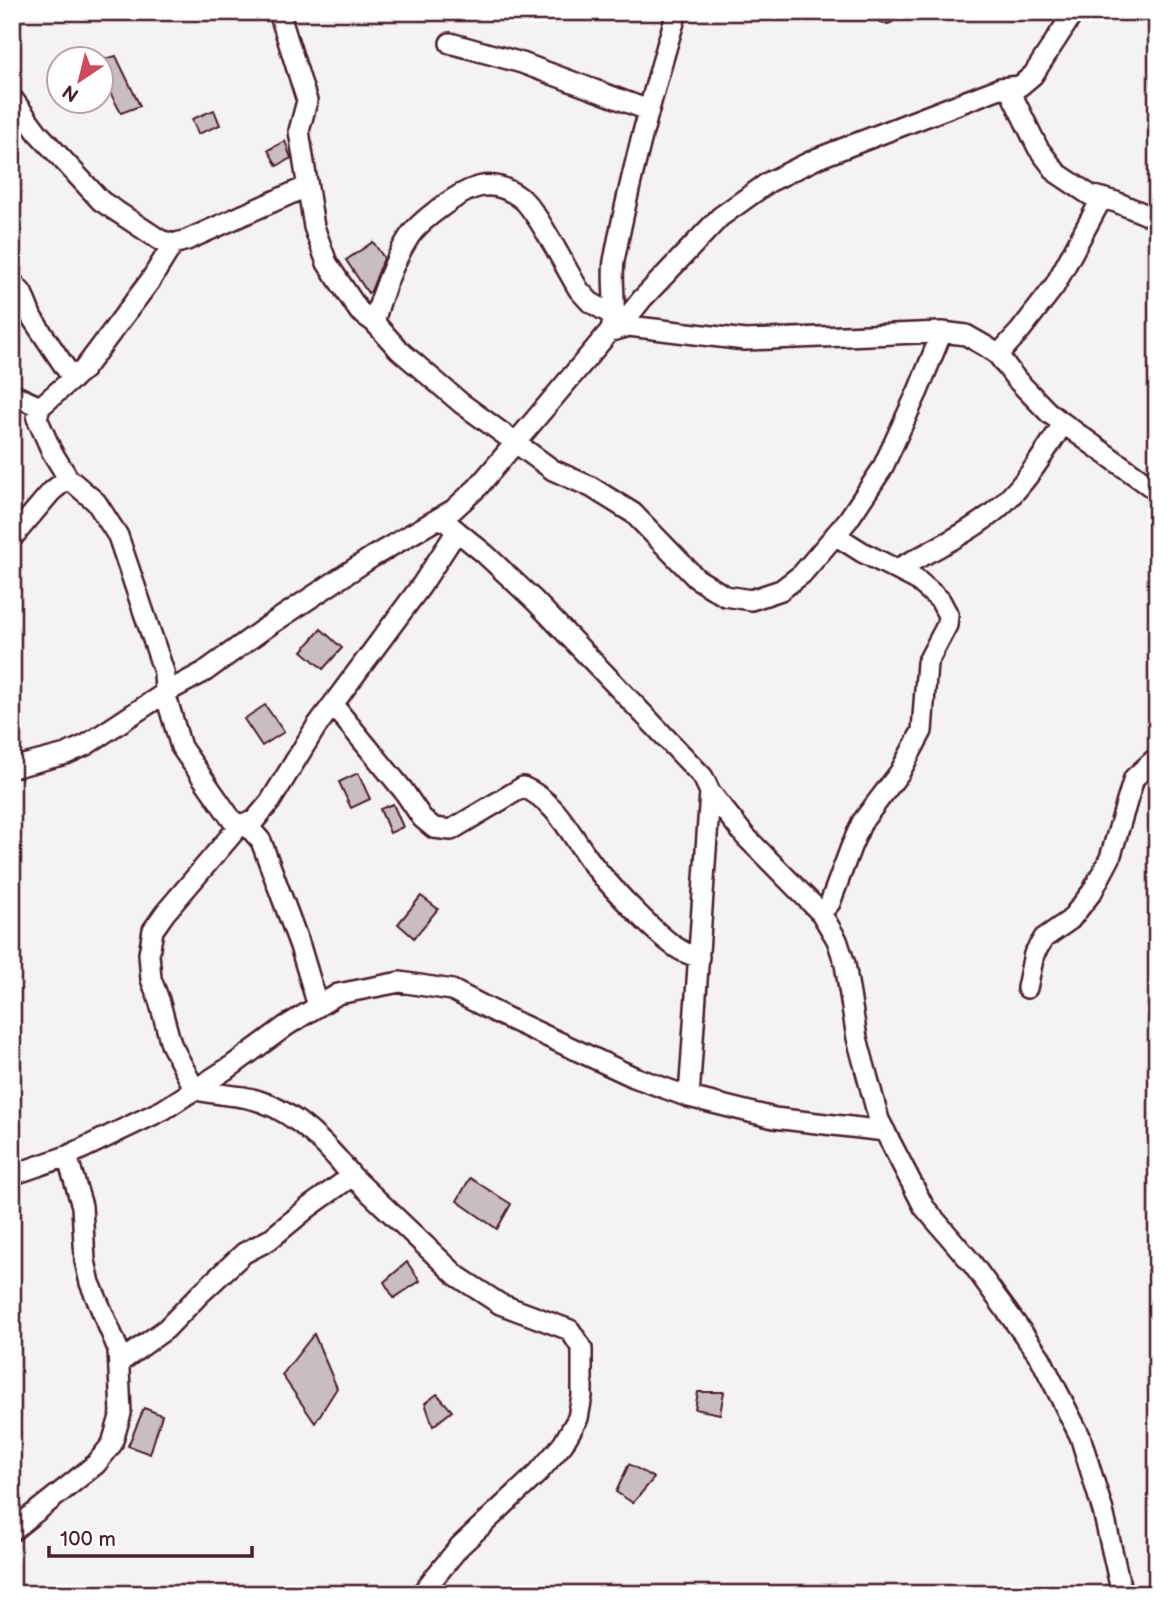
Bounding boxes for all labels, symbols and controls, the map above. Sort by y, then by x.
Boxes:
north arrow [46,46,116,116]
text: N [59,79,84,106]
scale bar [49,1515,252,1559]
text: 100 m [60,1527,116,1552]

